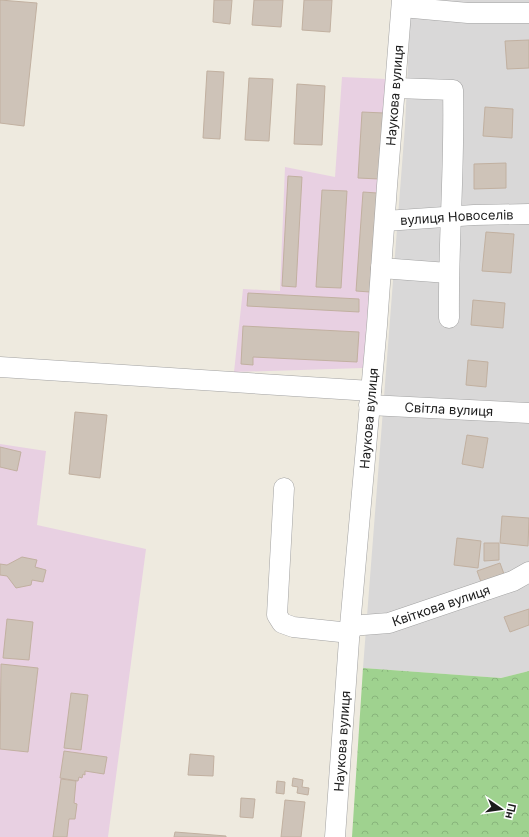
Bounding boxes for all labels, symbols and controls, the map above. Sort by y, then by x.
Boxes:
street label: Наукова вулиця [382,44,406,146]
street label: вулиця Новоселів [400,206,514,228]
street label: Наукова вулиця [356,367,381,469]
street label: Світла вулиця [404,399,494,419]
street label: Квіткова вулиця [390,581,492,629]
street label: Наукова вулиця [330,690,353,792]
north arrow [481,789,521,829]
text: Пн [502,802,519,820]

